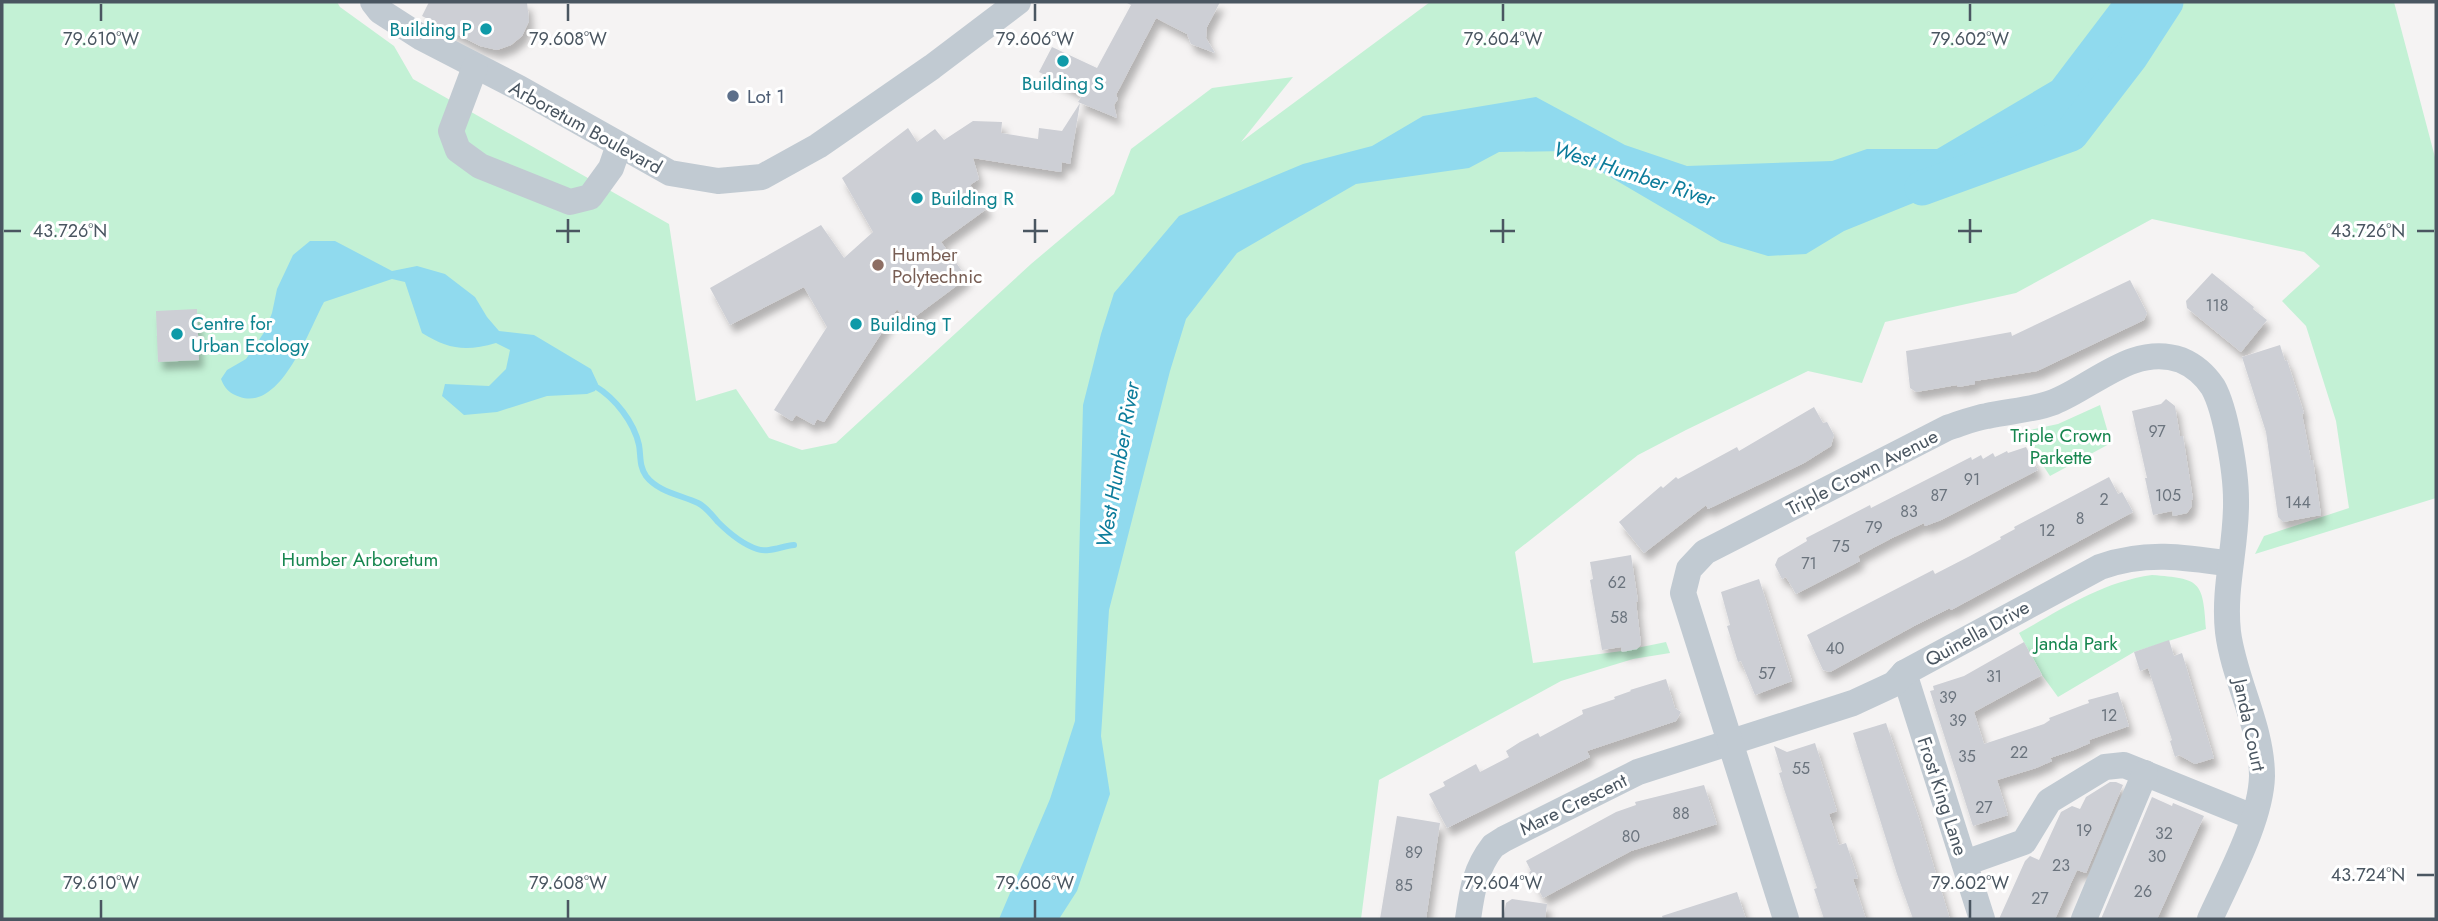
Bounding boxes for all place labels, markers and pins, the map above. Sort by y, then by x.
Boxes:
place label: Building P [389,16,472,43]
marker: Building P [478,21,494,37]
marker: Building S [1055,53,1071,69]
place label: Building S [1022,70,1104,97]
place label: Lot 1 [747,83,785,110]
marker: Lot 1 [725,88,741,104]
place label: Building R [931,185,1014,212]
marker: Building R [909,190,925,206]
place label: Humber Polytechnic [892,241,982,290]
marker: Humber Polytechnic [870,257,886,273]
place label: Centre for Urban Ecology [191,310,310,359]
place label: Building T [870,311,951,338]
marker: Building T [848,316,864,332]
marker: Centre for Urban Ecology [169,326,185,342]

